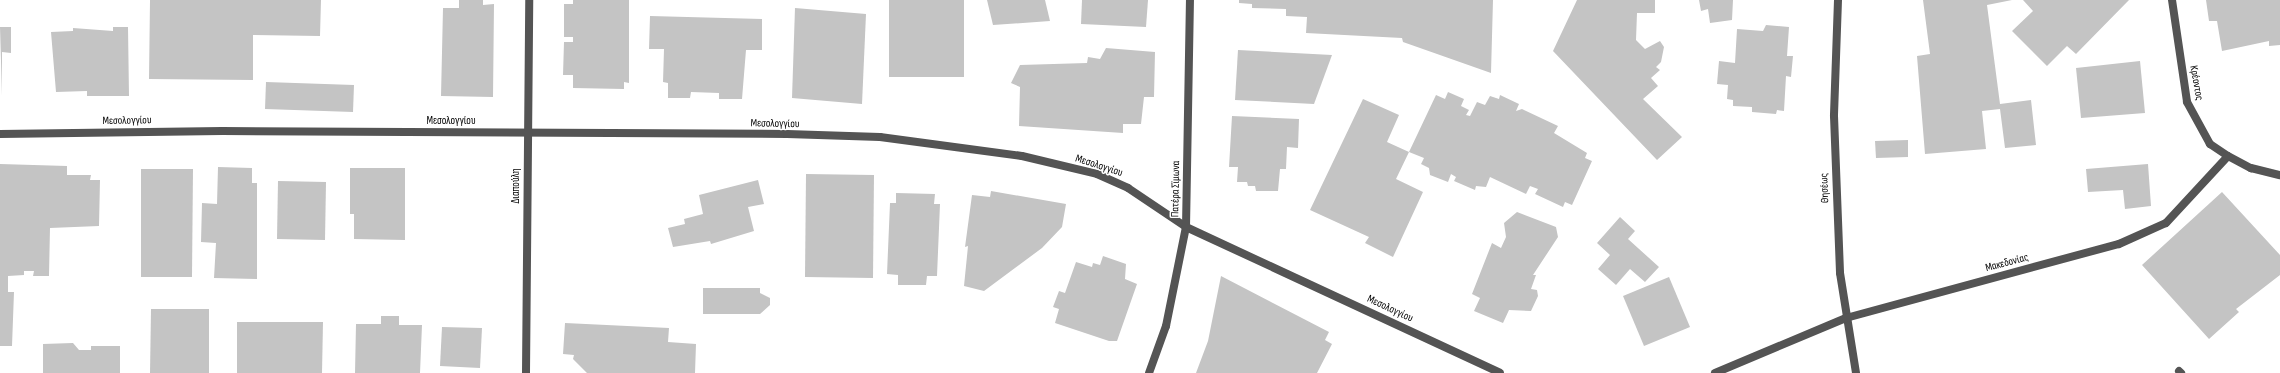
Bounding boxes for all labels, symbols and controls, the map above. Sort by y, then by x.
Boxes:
street label: Κρέοντος [2186,64,2206,102]
street label: Μεσολογγίου [102,114,152,128]
street label: Μεσολογγίου [426,114,476,128]
street label: Μεσολογγίου [750,117,800,131]
street label: Μεσολογγίου [1074,152,1124,180]
street label: Πατέρα Σϊμωνα [1169,161,1183,217]
street label: Διαπούλη [509,168,523,204]
street label: Θησέως [1818,173,1832,203]
street label: Μακεδονίας [1984,251,2030,275]
street label: Μεσολογγίου [1365,293,1415,325]

